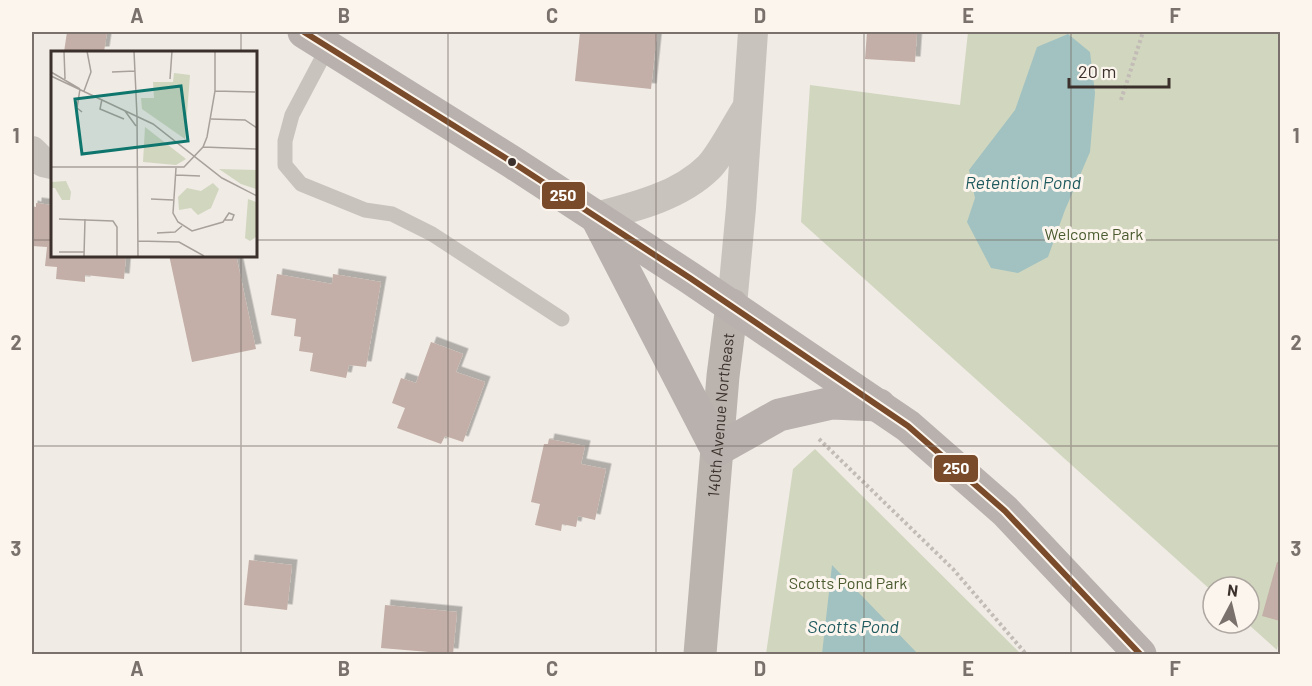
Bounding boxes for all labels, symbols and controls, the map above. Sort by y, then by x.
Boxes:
text: A [130,3,144,27]
text: B [338,3,350,27]
text: C [546,3,558,27]
text: D [754,3,766,27]
text: E [962,3,974,27]
text: F [1169,3,1181,27]
inset map [51,51,256,256]
scale bar [1069,51,1170,89]
text: 20 m [1078,60,1116,82]
text: 1 [12,123,20,147]
text: 1 [1292,123,1300,147]
unlabelled marker [506,156,518,168]
water label: Retention Pond [965,171,1082,193]
line badge: 250 [541,181,586,210]
text: 250 [550,185,576,204]
park label: Welcome Park [1045,224,1143,243]
text: 2 [10,330,22,354]
text: 2 [1290,330,1302,354]
street label: 140th Avenue Northeast [703,331,737,498]
line badge: 250 [933,454,979,483]
text: 250 [943,458,969,477]
text: 3 [11,536,21,560]
text: 3 [1291,536,1301,560]
park label: Scotts Pond Park [789,573,907,592]
north arrow [1201,575,1261,635]
text: N [1226,580,1239,600]
water label: Scotts Pond [807,615,899,637]
text: A [130,656,144,680]
text: B [338,656,350,680]
text: C [546,656,558,680]
text: D [754,656,766,680]
text: E [962,656,974,680]
text: F [1169,656,1181,680]

